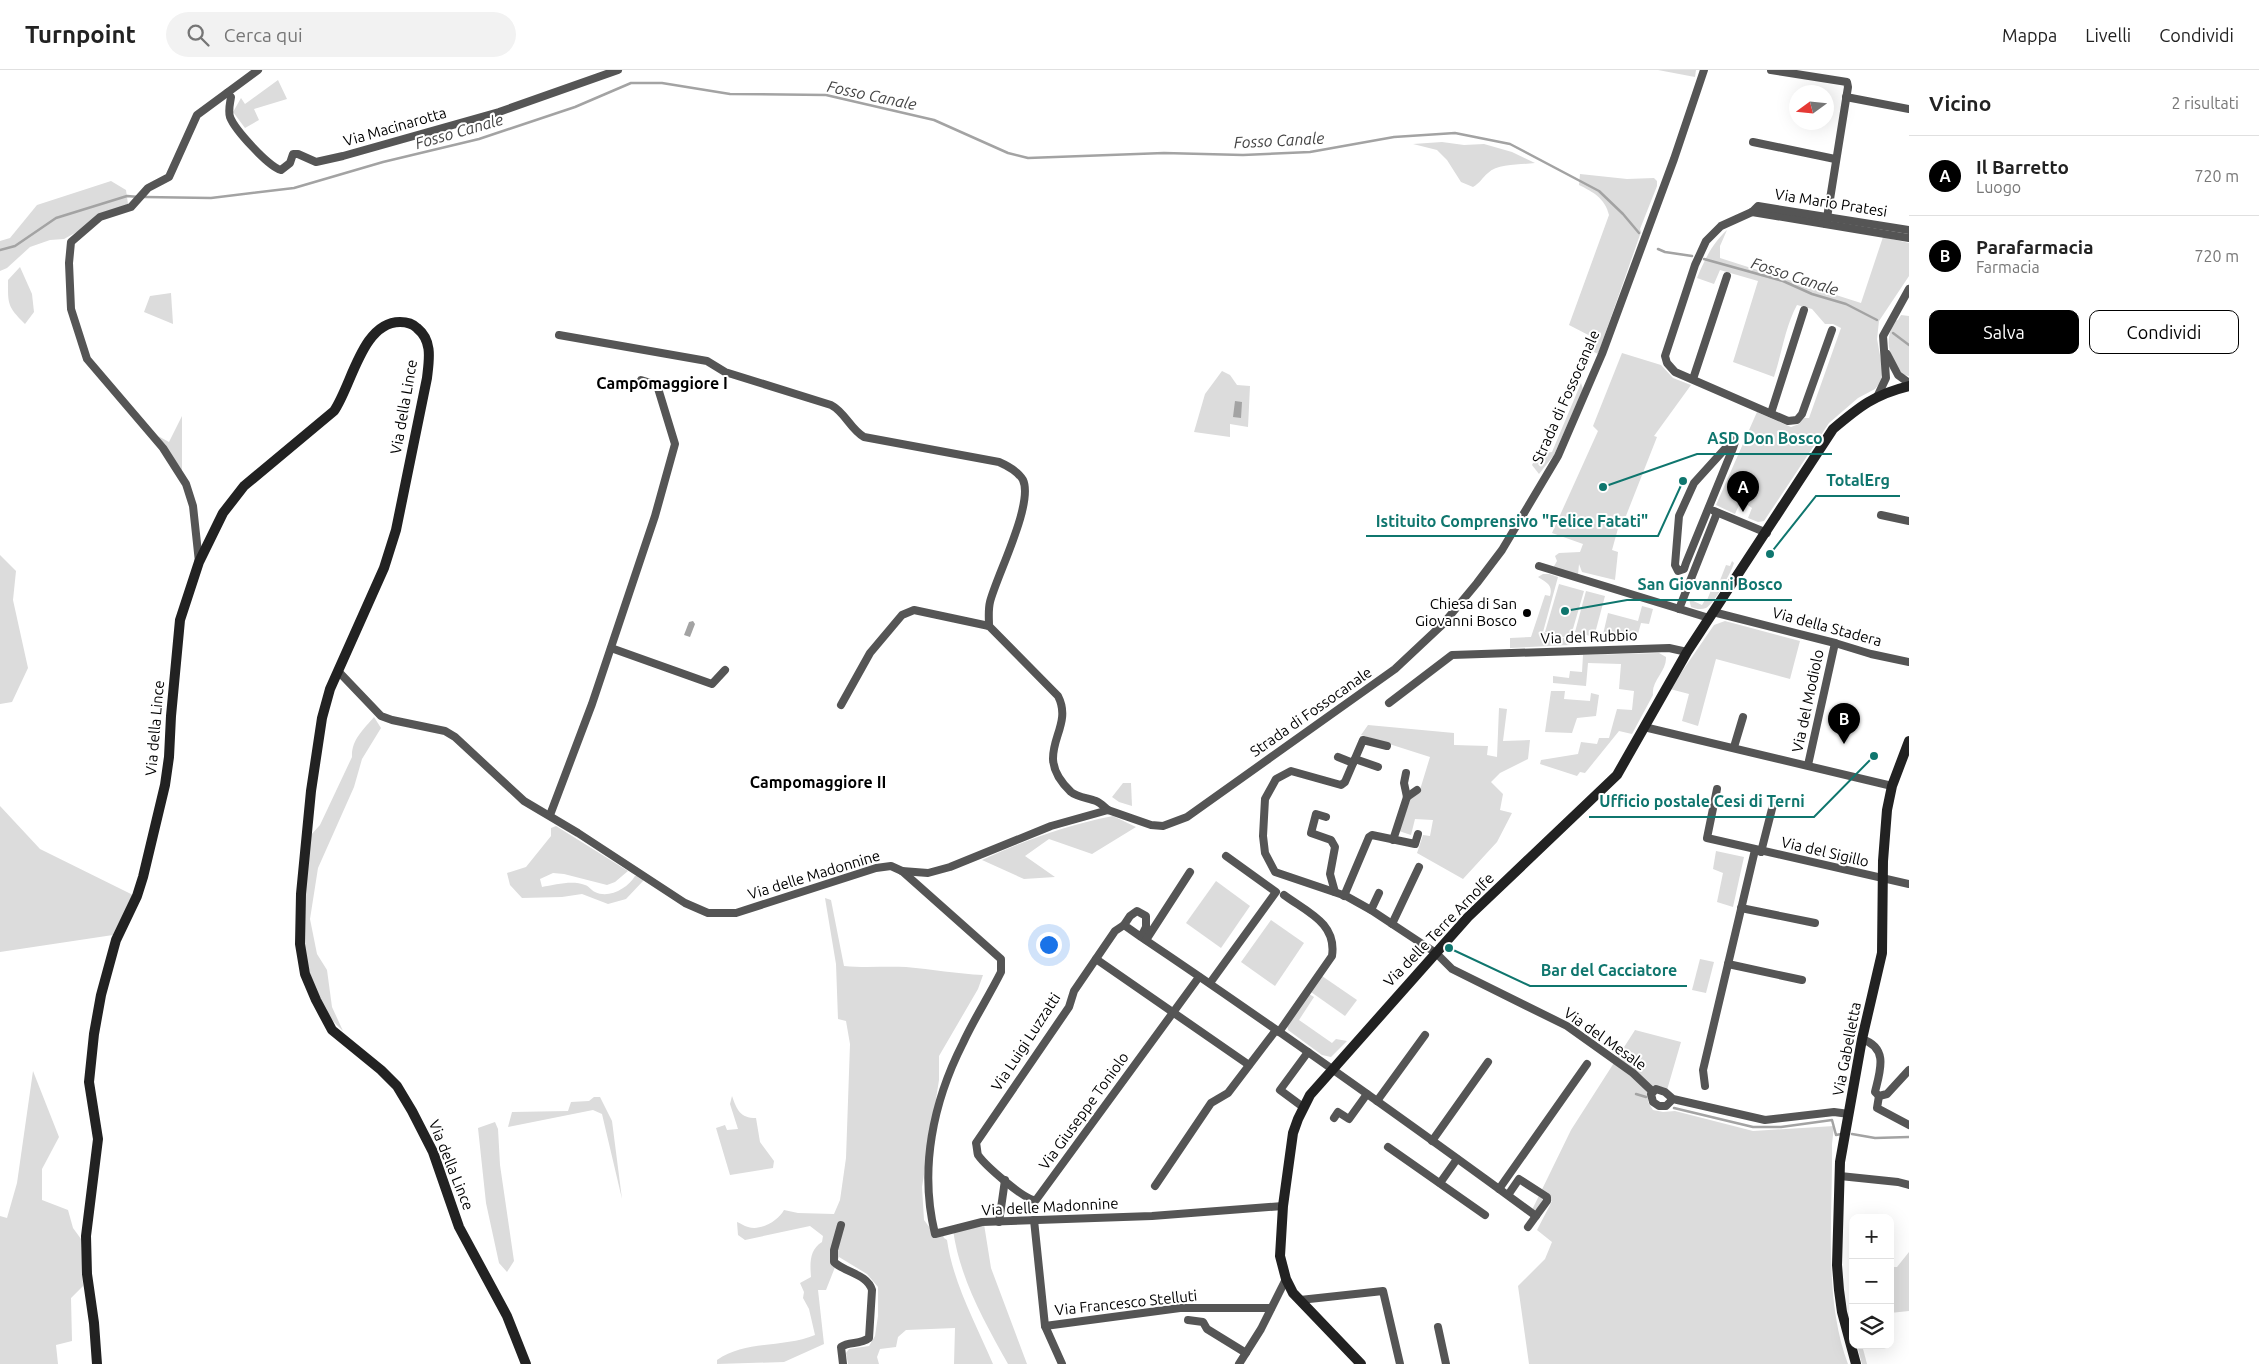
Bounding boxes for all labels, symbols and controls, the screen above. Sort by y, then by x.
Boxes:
search box [166,12,516,57]
text: Turnpoint [25,21,136,48]
icon: search [184,21,212,49]
text: Cerca qui [224,24,303,46]
text: Mappa [2002,25,2057,45]
text: Livelli [2085,25,2131,45]
text: Condividi [2159,25,2234,45]
water label: Fosso Canale [826,77,918,113]
north arrow [1789,85,1834,130]
text: Vicino [1929,91,1991,115]
text: 2 risultati [2171,94,2239,112]
street label: Via Macinarotta [341,104,448,149]
water label: Fosso Canale [413,110,505,152]
water label: Fosso Canale [1233,129,1325,151]
text: Il Barretto [1976,156,2069,178]
text: A [1939,167,1951,185]
text: 720 m [2194,167,2239,185]
text: Luogo [1976,178,2021,196]
street label: Via Mario Pratesi [1774,185,1889,220]
text: Parafarmacia [1976,236,2093,258]
text: B [1940,247,1950,265]
text: 720 m [2194,247,2239,265]
water label: Fosso Canale [1749,253,1841,299]
text: Farmacia [1976,258,2040,276]
button: Salva [1929,310,2079,354]
button: Condividi [2089,310,2239,354]
street label: Strada di Fossocanale [1528,327,1603,466]
street label: Via della Lince [387,358,420,456]
district label: Campomaggiore I [596,374,728,392]
callout: ASD Don Bosco [1697,423,1832,454]
text: ASD Don Bosco [1707,429,1823,447]
callout: TotalErg [1816,465,1900,496]
pin: A [1727,471,1759,512]
text: TotalErg [1826,471,1890,489]
callout: Istituito Comprensivo "Felice Fatati" [1366,505,1658,536]
text: Istituito Comprensivo "Felice Fatati" [1376,512,1648,530]
callout: San Giovanni Bosco [1627,569,1792,600]
text: San Giovanni Bosco [1637,575,1783,593]
place label: Chiesa di San Giovanni Bosco [1415,595,1517,629]
street label: Via della Stadera [1770,604,1884,649]
marker: Chiesa di San Giovanni Bosco [1521,607,1533,619]
street label: Via del Rubbio [1540,626,1638,647]
street label: Via del Modiolo [1788,648,1827,754]
street label: Strada di Fossocanale [1247,663,1375,760]
street label: Via della Lince [142,679,167,776]
pin: B [1828,703,1860,744]
district label: Campomaggiore II [750,773,886,791]
callout: Ufficio postale Cesi di Terni [1589,786,1814,817]
text: Ufficio postale Cesi di Terni [1599,792,1805,810]
street label: Via del Sigillo [1780,833,1871,870]
street label: Via delle Madonnine [746,846,882,903]
street label: Via delle Terre Arnolfe [1380,869,1497,990]
your location [1036,932,1062,958]
callout: Bar del Cacciatore [1530,955,1687,986]
text: Bar del Cacciatore [1541,961,1677,979]
street label: Via Luigi Luzzatti [988,990,1064,1094]
street label: Via Gabelletta [1829,1001,1864,1097]
street label: Via del Mesale [1561,1004,1650,1073]
street label: Via Giuseppe Toniolo [1035,1049,1132,1173]
street label: Via della Lince [426,1117,477,1212]
street label: Via delle Madonnine [981,1194,1119,1219]
map controls [1849,1214,1894,1349]
button: + [1849,1214,1894,1259]
button: − [1849,1259,1894,1304]
street label: Via Francesco Stelluti [1054,1287,1198,1318]
button: layers [1849,1304,1894,1349]

